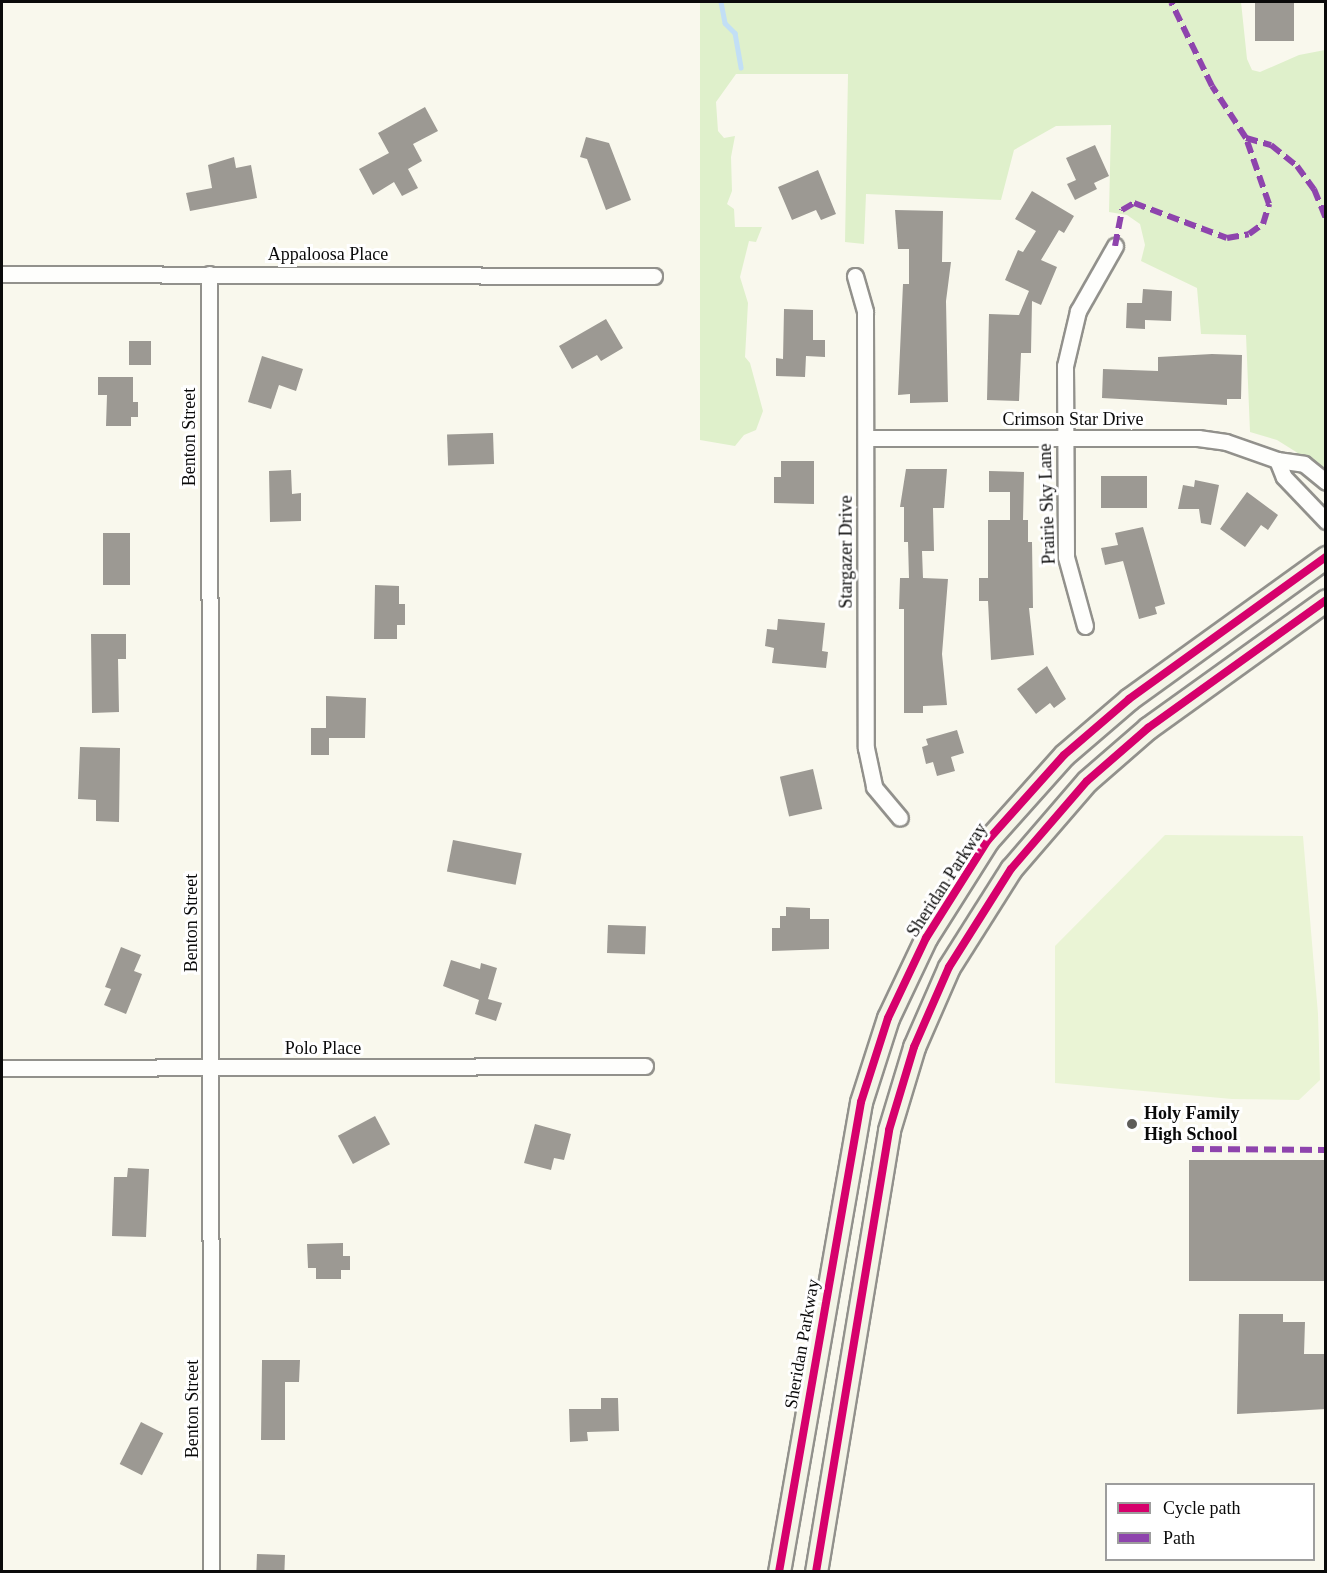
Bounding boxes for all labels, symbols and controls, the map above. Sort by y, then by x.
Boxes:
street label: Appaloosa Place [268,243,388,265]
street label: Benton Street [178,388,200,486]
street label: Crimson Star Drive [1003,408,1143,430]
street label: Prairie Sky Lane [1034,443,1060,565]
street label: Stargazer Drive [835,495,857,609]
street label: Sheridan Parkway [902,819,992,941]
street label: Benton Street [180,874,202,972]
street label: Polo Place [285,1037,361,1059]
place label: Holy Family High School [1144,1103,1239,1146]
marker: Holy Family High School [1125,1117,1139,1131]
street label: Sheridan Parkway [780,1277,824,1411]
street label: Benton Street [181,1360,203,1458]
legend [1105,1483,1315,1561]
text: Cycle path [1163,1498,1240,1518]
text: Path [1163,1528,1195,1548]

